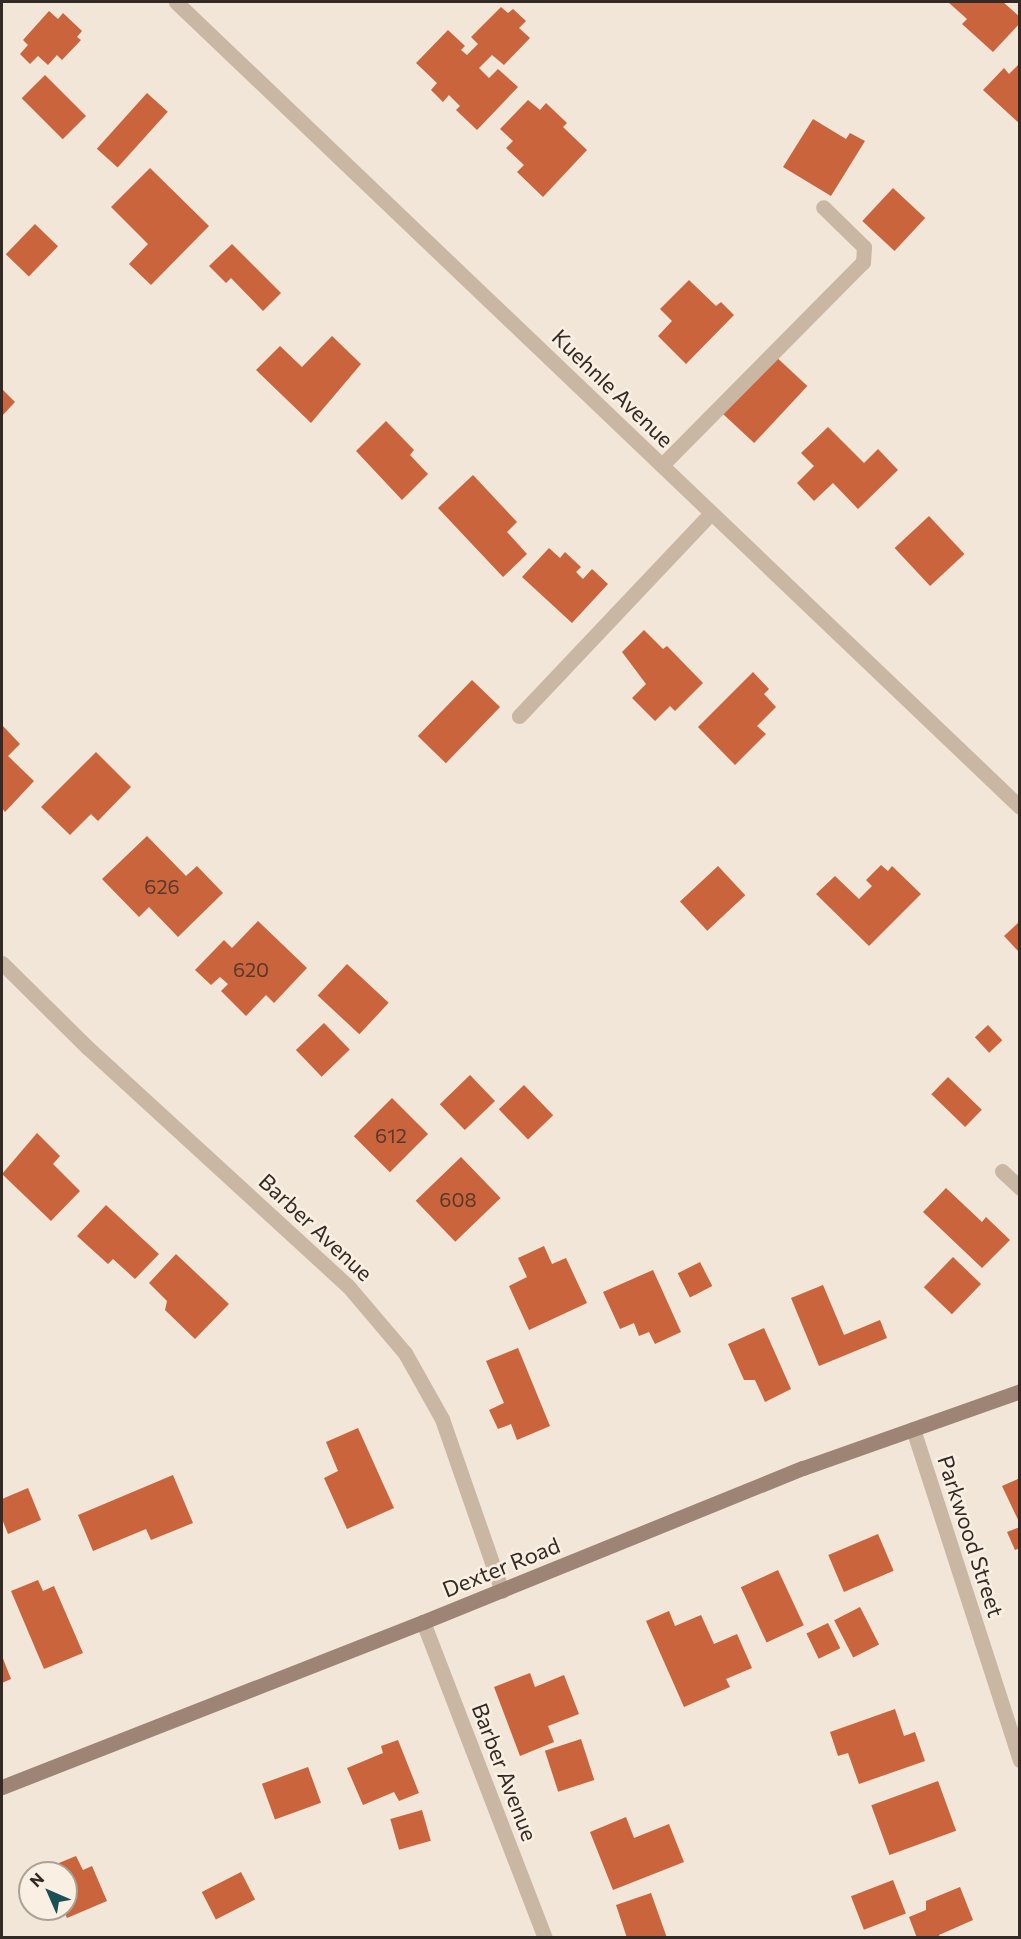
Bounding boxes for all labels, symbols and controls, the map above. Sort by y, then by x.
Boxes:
street label: Kuehnle Avenue [547,324,679,452]
house number: 626 [144,874,180,898]
house number: 620 [233,957,269,981]
house number: 612 [375,1123,407,1147]
street label: Barber Avenue [254,1168,378,1286]
house number: 608 [439,1187,477,1211]
street label: Parkwood Street [932,1452,1010,1620]
street label: Dexter Road [438,1531,564,1603]
street label: Barber Avenue [467,1699,543,1845]
north arrow [18,1861,78,1921]
text: N [25,1868,47,1890]

